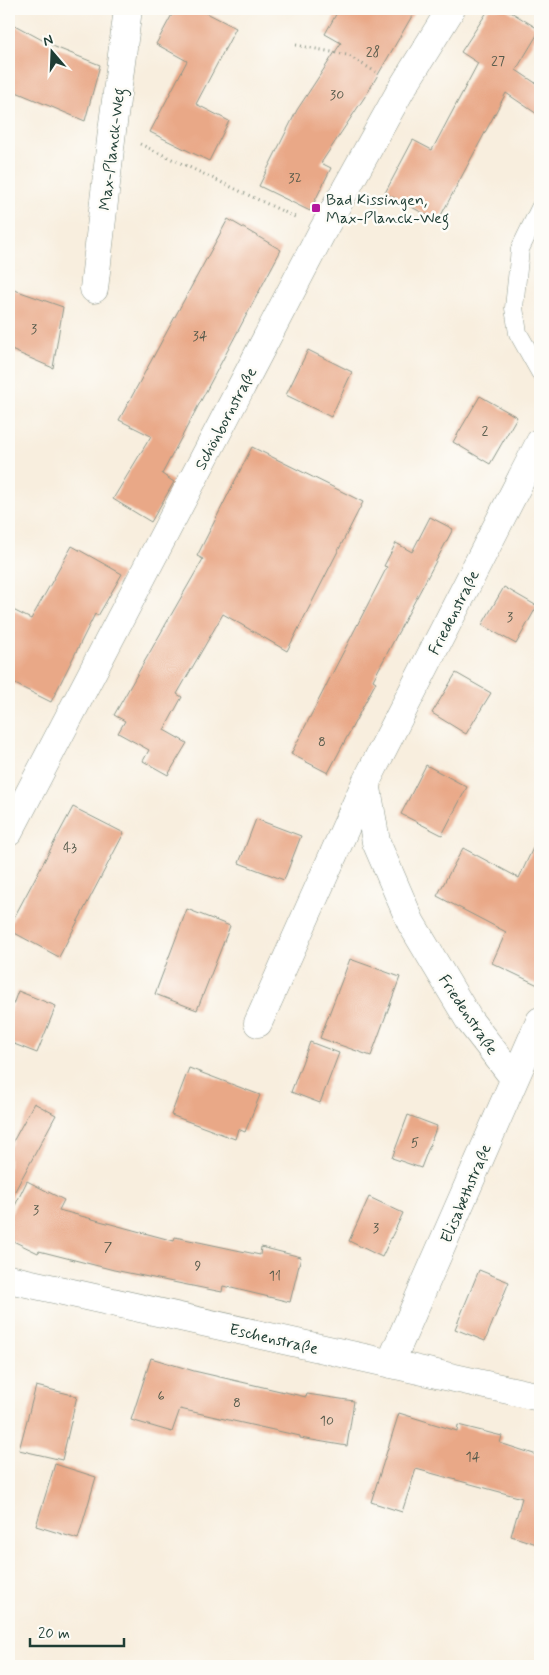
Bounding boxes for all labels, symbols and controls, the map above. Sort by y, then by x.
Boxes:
north arrow [28,28,78,78]
text: N [41,31,55,51]
house number: 28 [366,43,380,61]
house number: 27 [491,52,505,70]
house number: 30 [330,86,344,104]
street label: Max-Planck-Weg [95,87,131,212]
house number: 32 [288,169,302,187]
place label: Bad Kissingen, Max-Planck-Weg [326,190,449,230]
marker: Bad Kissingen, Max-Planck-Weg [310,202,322,214]
house number: 3 [31,320,37,338]
house number: 34 [193,327,208,345]
street label: Schönbornstraße [190,364,262,474]
house number: 2 [482,422,489,440]
street label: Friedenstraße [424,567,485,659]
house number: 3 [507,608,513,626]
house number: 8 [318,733,326,751]
house number: 43 [63,839,77,857]
street label: Friedenstraße [433,971,502,1059]
house number: 5 [411,1134,419,1152]
street label: Elisabethstraße [436,1141,497,1246]
house number: 3 [33,1201,39,1219]
house number: 3 [373,1219,379,1237]
house number: 7 [104,1238,113,1256]
house number: 9 [195,1257,202,1275]
house number: 11 [269,1267,281,1285]
street label: Eschenstraße [227,1319,320,1360]
house number: 6 [157,1387,165,1405]
house number: 8 [233,1394,241,1412]
house number: 10 [320,1412,334,1430]
house number: 14 [466,1448,481,1466]
scale bar [30,1615,124,1647]
text: 20 m [38,1624,70,1644]

